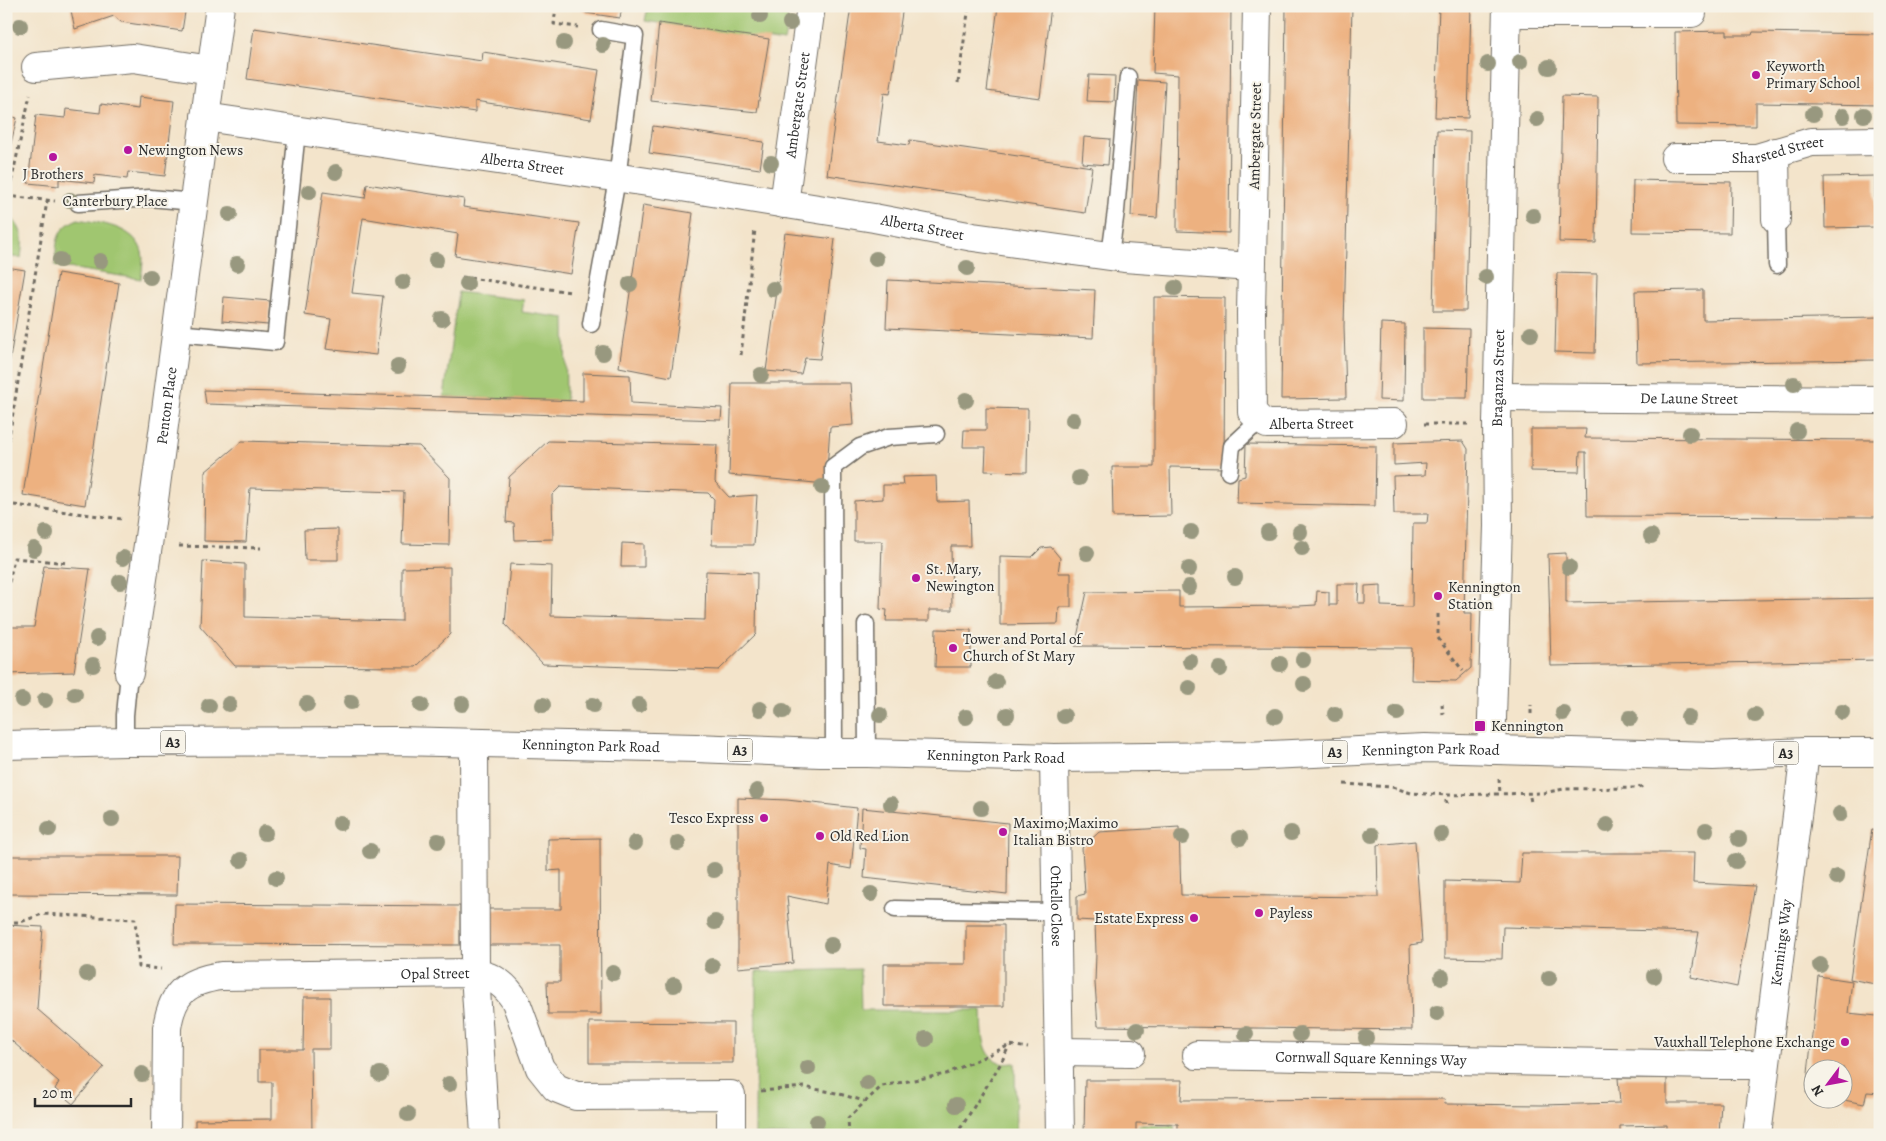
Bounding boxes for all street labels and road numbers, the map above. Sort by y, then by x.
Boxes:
street label: Ambergate Street [780,51,815,160]
street label: Ambergate Street [1244,82,1266,191]
street label: Sharsted Street [1732,132,1824,168]
street label: Alberta Street [479,147,566,180]
street label: Canterbury Place [62,191,168,211]
street label: Alberta Street [878,209,966,245]
street label: Braganza Street [1487,329,1509,427]
street label: Penton Place [152,365,182,446]
street label: De Laune Street [1640,388,1738,409]
street label: Alberta Street [1268,413,1354,434]
road number: A3 [160,730,186,754]
street label: Kennington Park Road [522,734,661,757]
road number: A3 [728,738,752,762]
street label: Kennington Park Road [1361,738,1501,761]
road number: A3 [1322,740,1348,764]
road number: A3 [1774,741,1798,764]
street label: Kennington Park Road [926,745,1066,768]
street label: Othello Close [1046,865,1067,947]
street label: Kennings Way [1766,898,1797,987]
street label: Opal Street [401,963,470,984]
street label: Cornwall Square Kennings Way [1275,1047,1467,1070]

